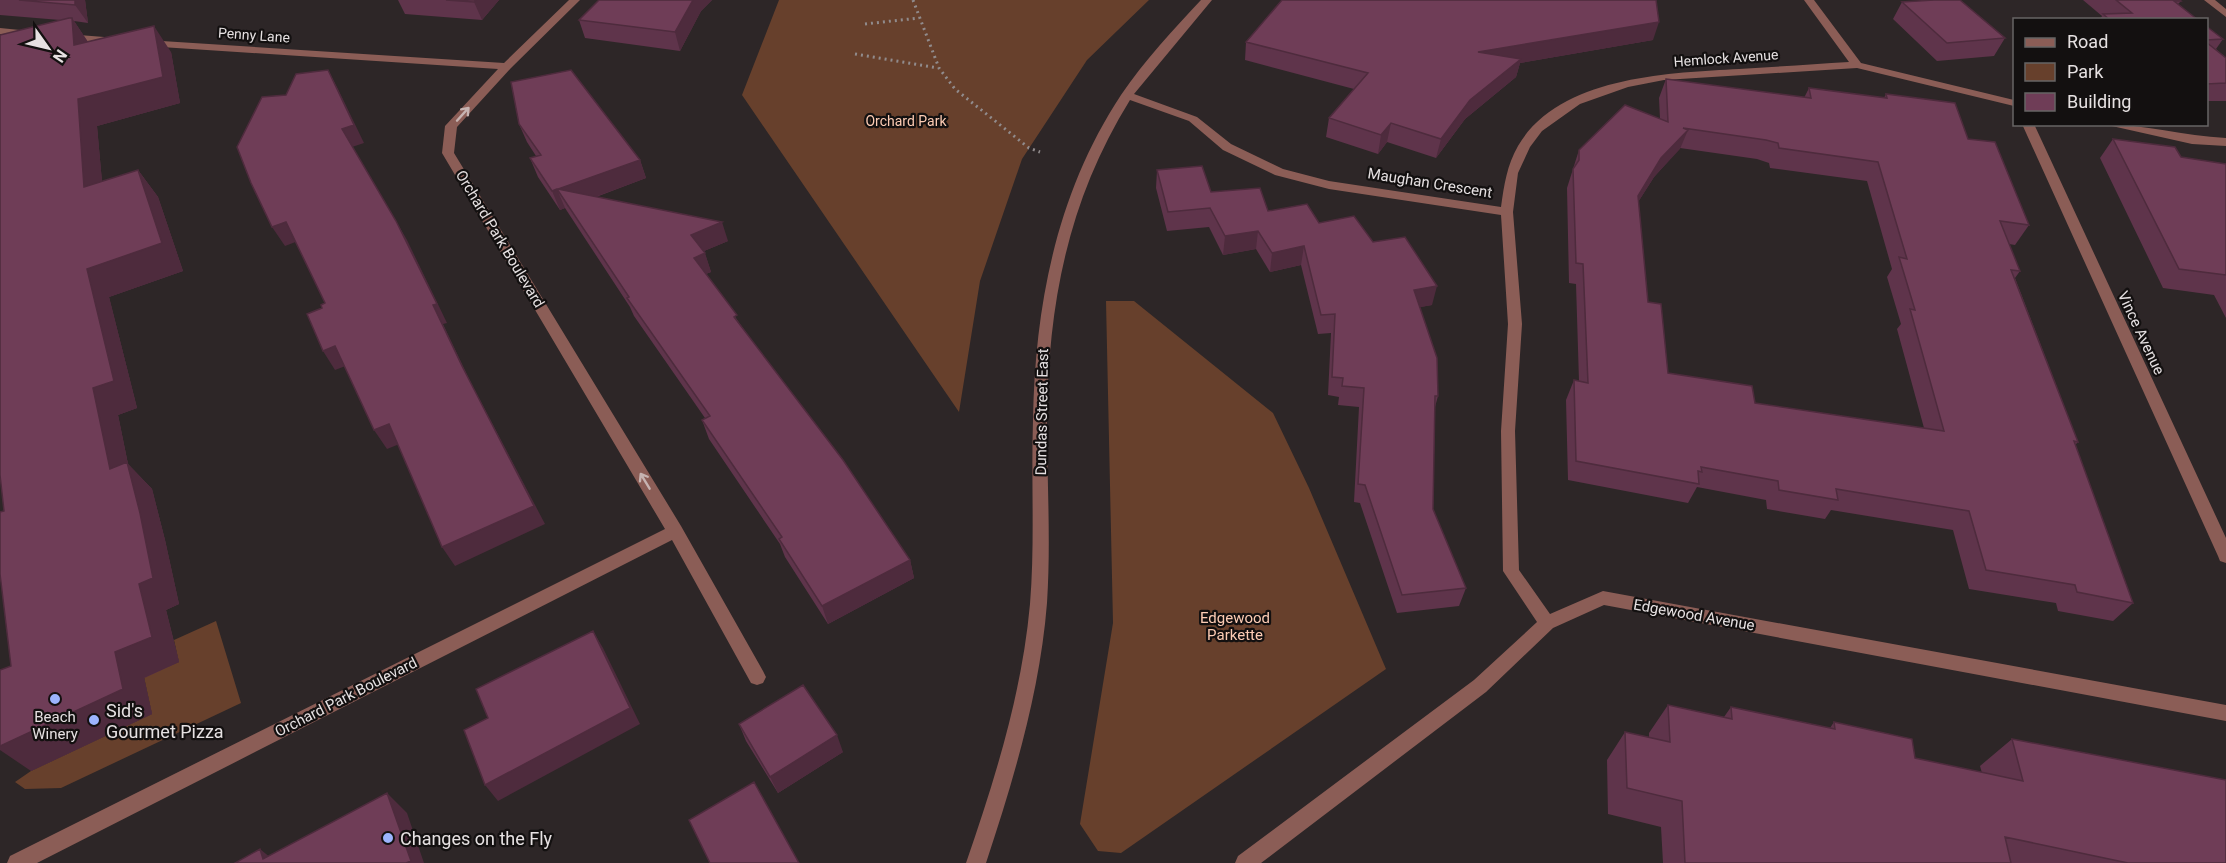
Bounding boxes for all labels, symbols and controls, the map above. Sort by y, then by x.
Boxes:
north arrow [18,18,78,78]
legend [2013,18,2208,126]
street label: Penny Lane [218,25,290,45]
text: Road [2067,31,2108,52]
text: N [49,46,71,66]
street label: Hemlock Avenue [1673,46,1779,70]
text: Park [2067,61,2104,82]
text: Building [2067,91,2131,112]
one-way arrow [456,106,470,121]
park label: Orchard Park [865,113,947,129]
street label: Maughan Crescent [1366,164,1494,202]
street label: Orchard Park Boulevard [452,167,548,311]
street label: Vince Avenue [2114,288,2168,378]
street label: Dundas Street East [1032,348,1052,476]
one-way arrow [638,473,650,490]
street label: Edgewood Avenue [1632,595,1756,635]
park label: Edgewood Parkette [1200,609,1270,644]
street label: Orchard Park Boulevard [272,653,420,741]
marker: Beach Winery [48,692,62,706]
place label: Sid's Gourmet Pizza [106,700,224,742]
place label: Beach Winery [32,708,78,743]
marker: Sid's Gourmet Pizza [87,713,101,727]
place label: Changes on the Fly [400,828,553,849]
marker: Changes on the Fly [381,831,395,845]

